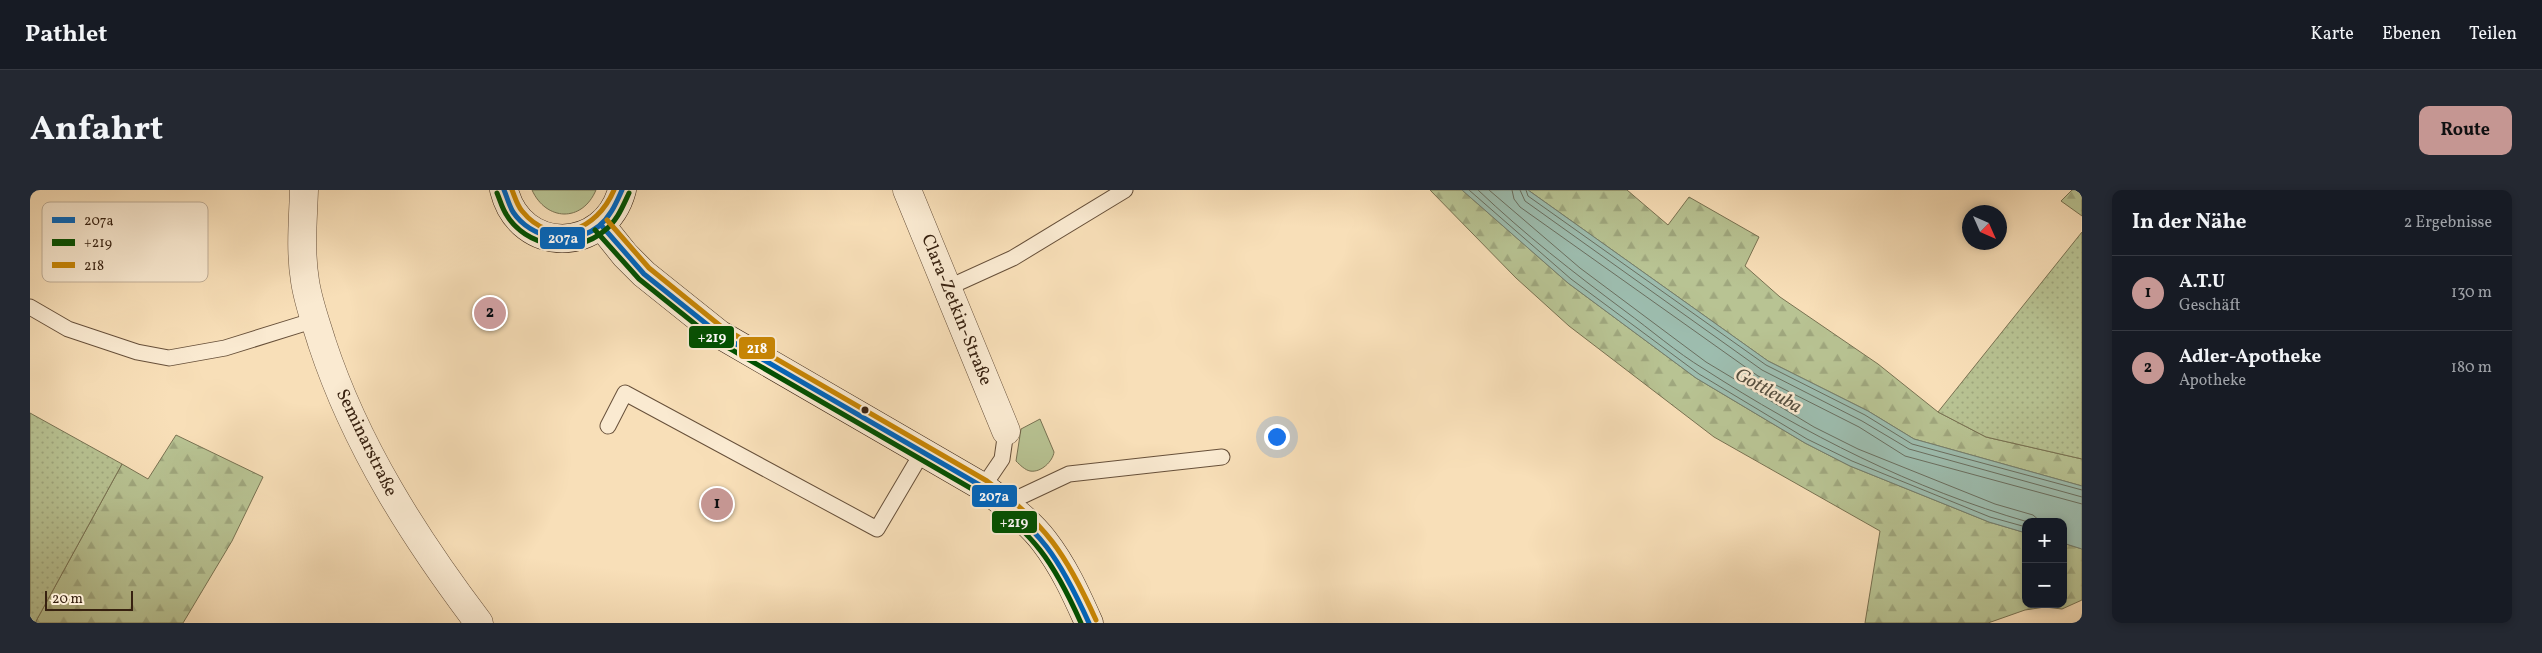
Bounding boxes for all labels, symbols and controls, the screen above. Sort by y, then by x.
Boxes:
text: Pathlet [25,18,107,52]
text: Karte [2310,22,2354,47]
text: Ebenen [2382,22,2441,47]
text: Teilen [2469,22,2517,47]
text: Anfahrt [30,106,163,154]
button: Route [2419,106,2512,155]
legend [42,202,208,282]
north arrow [1962,205,2007,250]
text: In der Nähe [2132,208,2247,237]
text: 207a [84,212,114,231]
text: 2 Ergebnisse [2404,212,2492,234]
line badge: 207a [539,226,586,250]
text: 207a [548,230,578,249]
street label: Clara-Zetkin-Straße [914,231,998,389]
text: +219 [84,234,112,253]
text: 218 [84,257,104,276]
text: A.T.U [2179,269,2225,295]
text: 1 [2145,282,2151,304]
text: 130 m [2451,282,2492,304]
pin: 2 [474,294,506,332]
text: Geschäft [2179,295,2240,317]
line badge: +219 [688,325,735,349]
text: +219 [698,329,726,348]
line badge: 218 [738,336,776,360]
text: 218 [747,340,767,359]
text: Adler-Apotheke [2179,344,2321,370]
text: 2 [2144,357,2152,379]
text: 180 m [2451,357,2492,379]
water label: Gottleuba [1730,362,1806,420]
text: Apotheke [2179,370,2246,392]
street label: Seminarstraße [329,385,403,501]
unlabelled marker [860,405,870,415]
your location [1264,424,1290,450]
line badge: 207a [971,484,1018,508]
pin: 1 [701,485,733,523]
text: 207a [979,488,1009,507]
line badge: +219 [991,510,1038,534]
text: +219 [1000,514,1028,533]
map controls [2022,518,2067,608]
button: + [2022,518,2067,563]
button: − [2022,563,2067,608]
scale bar [45,588,132,611]
text: 20 m [52,590,83,609]

